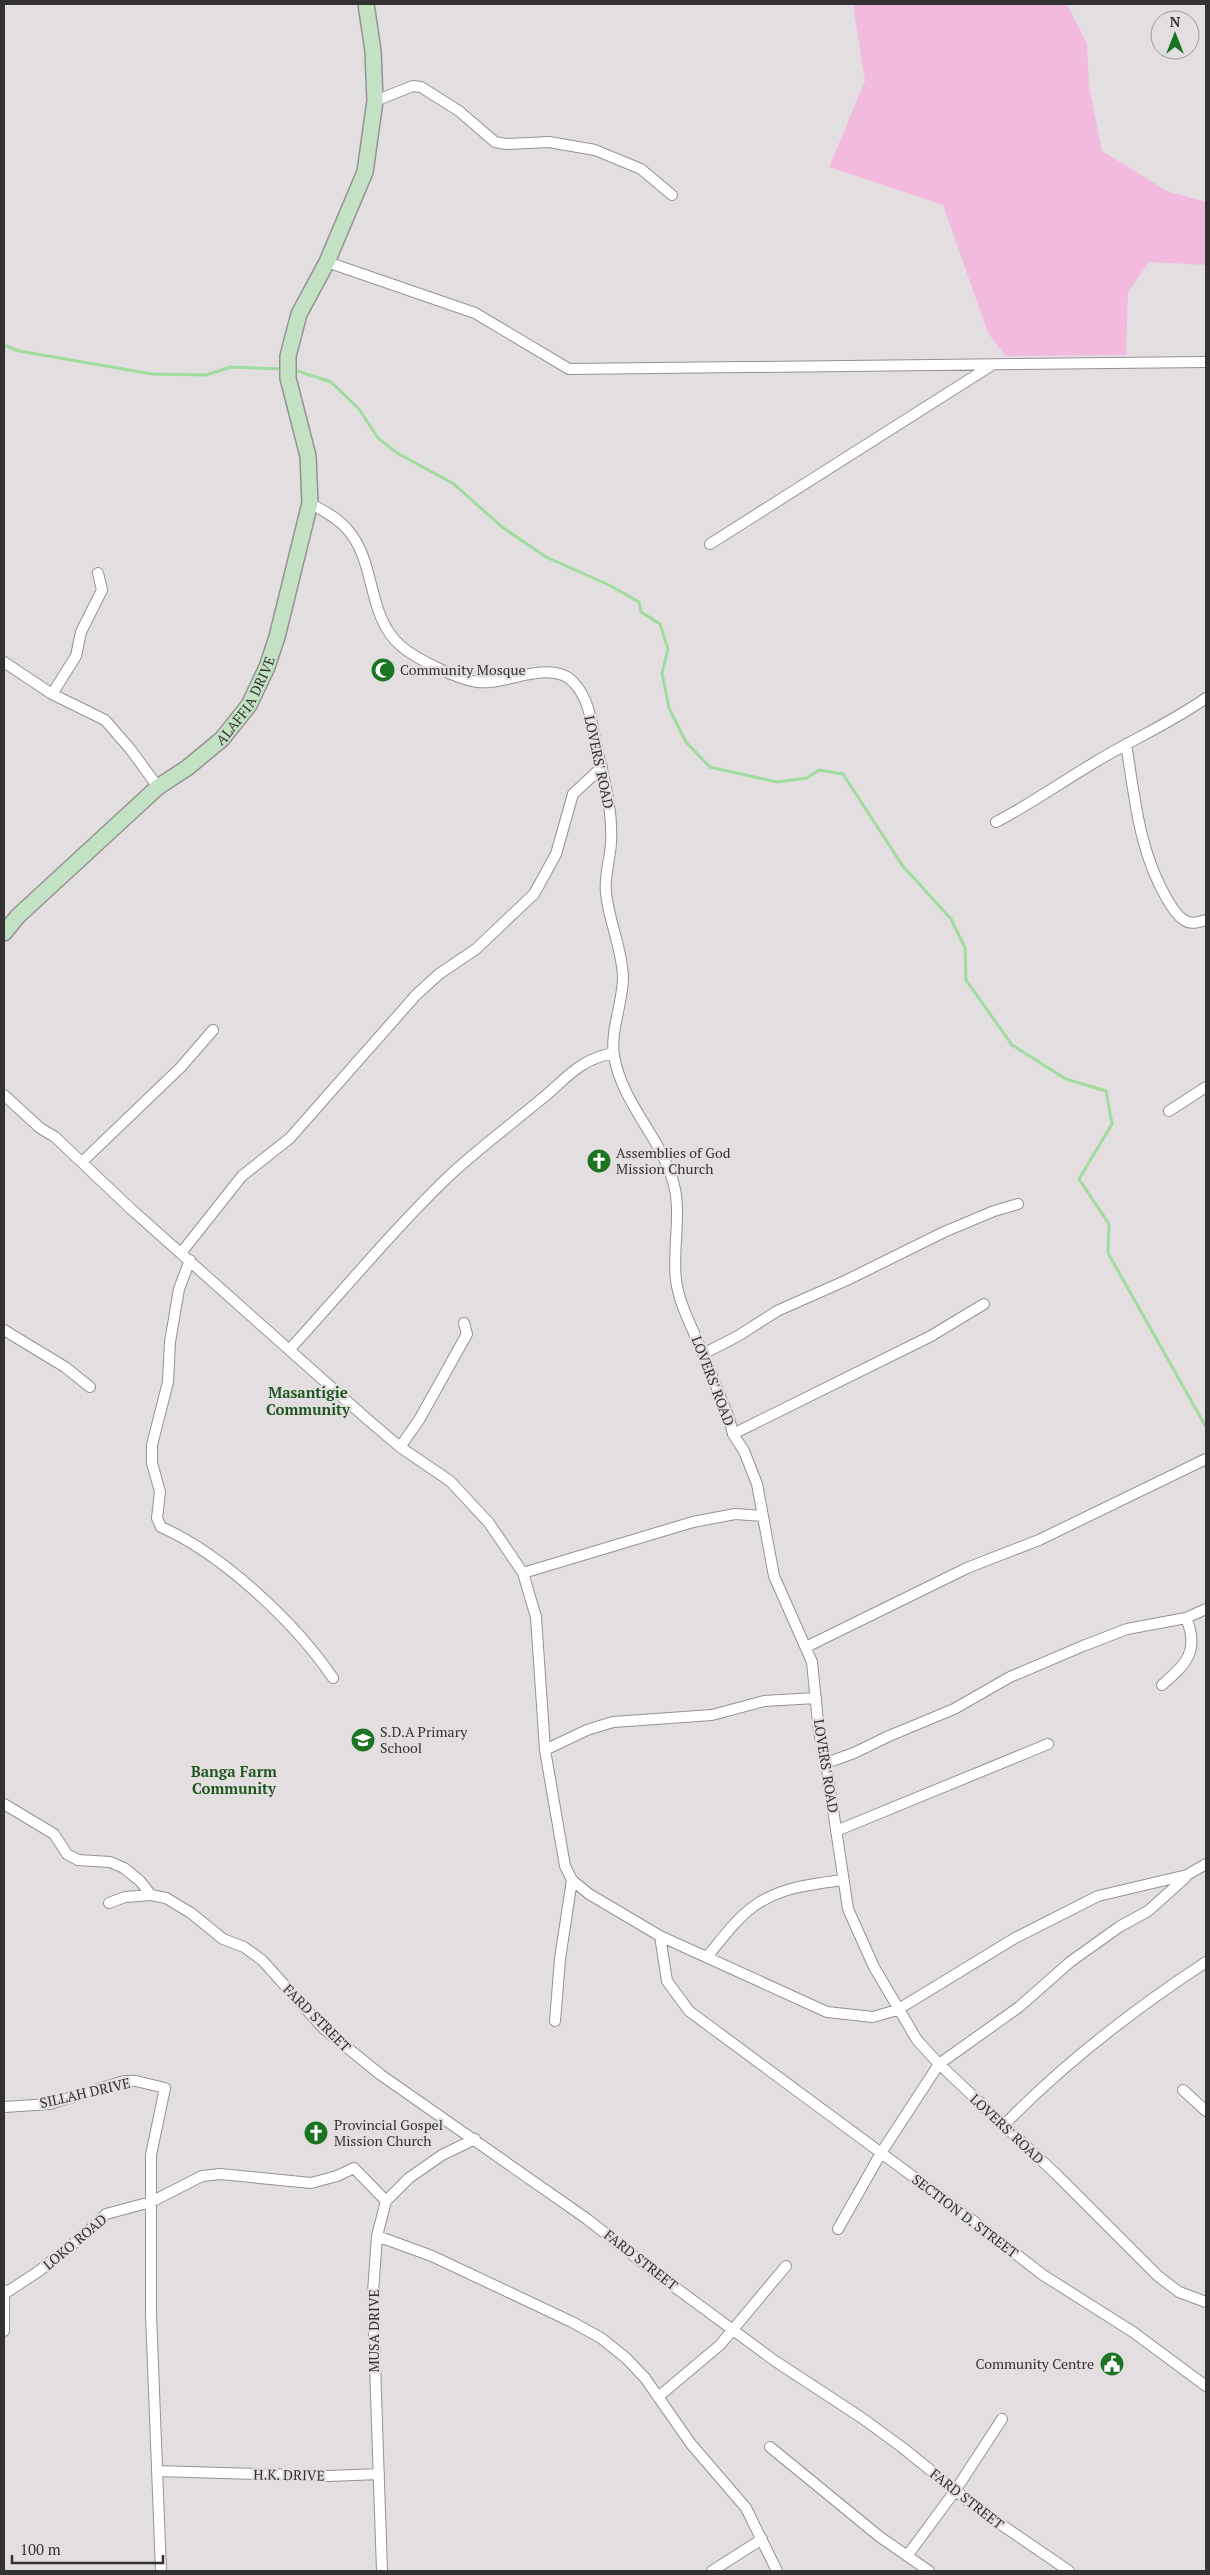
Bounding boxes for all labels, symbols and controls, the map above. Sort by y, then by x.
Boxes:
north arrow [1150,10,1200,60]
text: N [1170,12,1181,31]
street label: ALAFFIA DRIVE [212,654,279,749]
mosque icon: Community Mosque [370,657,396,683]
place label: Community Mosque [400,660,526,679]
street label: LOVERS' ROAD [580,714,619,810]
place label: Assemblies of God Mission Church [616,1143,731,1178]
church icon: Assemblies of God Mission Church [586,1148,612,1174]
street label: LOVERS' ROAD [688,1333,739,1429]
district label: Masantigie Community [266,1382,351,1419]
street label: LOVERS' ROAD [810,1718,843,1814]
place label: S.D.A Primary School [380,1722,468,1757]
school or university icon: S.D.A Primary School [350,1727,376,1753]
district label: Banga Farm Community [191,1761,277,1798]
street label: FARD STREET [279,1980,356,2056]
street label: SILLAH DRIVE [38,2073,132,2112]
street label: LOVERS' ROAD [966,2089,1049,2168]
place label: Provincial Gospel Mission Church [334,2115,443,2150]
church icon: Provincial Gospel Mission Church [303,2120,329,2146]
street label: SECTION D. STREET [908,2169,1023,2262]
street label: LOKO ROAD [39,2209,111,2274]
street label: FARD STREET [601,2225,682,2295]
street label: MUSA DRIVE [364,2289,383,2373]
public building icon: Community Centre [1099,2351,1125,2377]
place label: Community Centre [976,2354,1094,2373]
street label: H.K. DRIVE [253,2464,325,2485]
street label: FARD STREET [927,2464,1008,2534]
scale bar [12,2532,164,2564]
text: 100 m [20,2539,61,2559]

